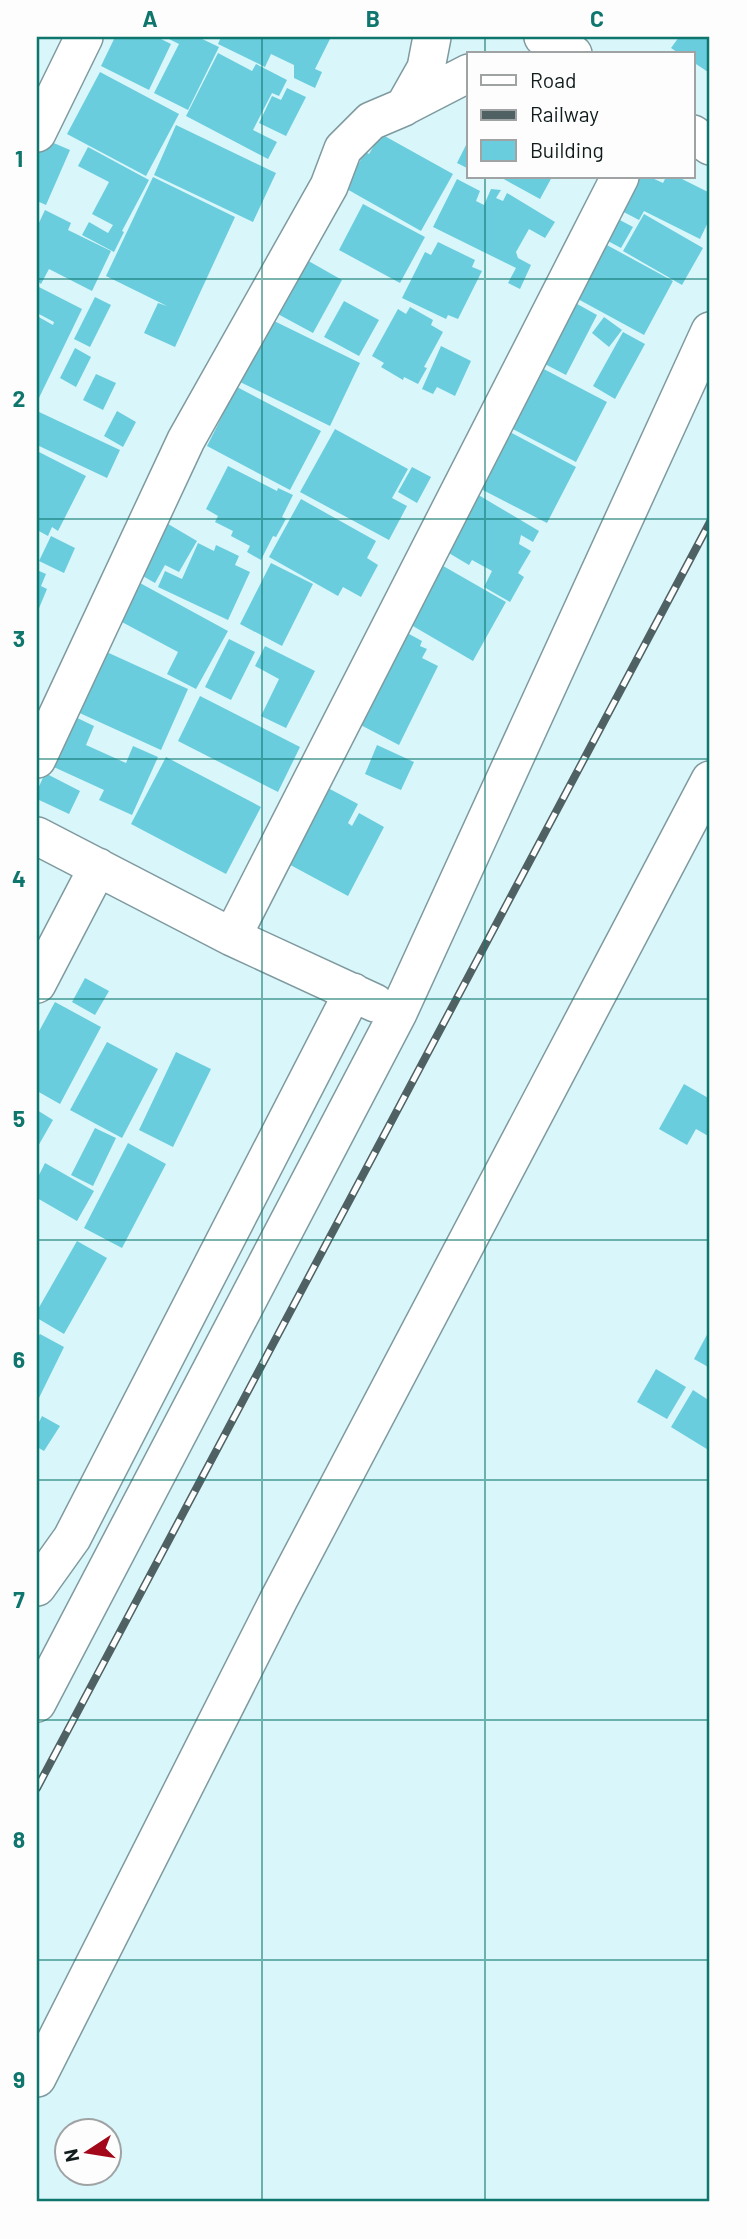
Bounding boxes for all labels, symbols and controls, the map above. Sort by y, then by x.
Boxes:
text: A [142,4,158,32]
text: B [366,4,380,32]
text: C [590,4,604,32]
legend [467,52,694,178]
text: Road [530,67,576,92]
text: Railway [530,101,599,126]
text: Building [530,137,604,162]
text: 1 [15,144,23,172]
text: 2 [13,384,25,412]
text: 3 [13,624,25,652]
text: 4 [12,864,26,892]
text: 5 [13,1104,25,1132]
text: 6 [13,1345,25,1373]
text: 7 [13,1585,25,1613]
text: 8 [13,1825,25,1853]
text: 9 [13,2065,25,2093]
north arrow [52,2116,122,2186]
text: N [58,2147,83,2164]

